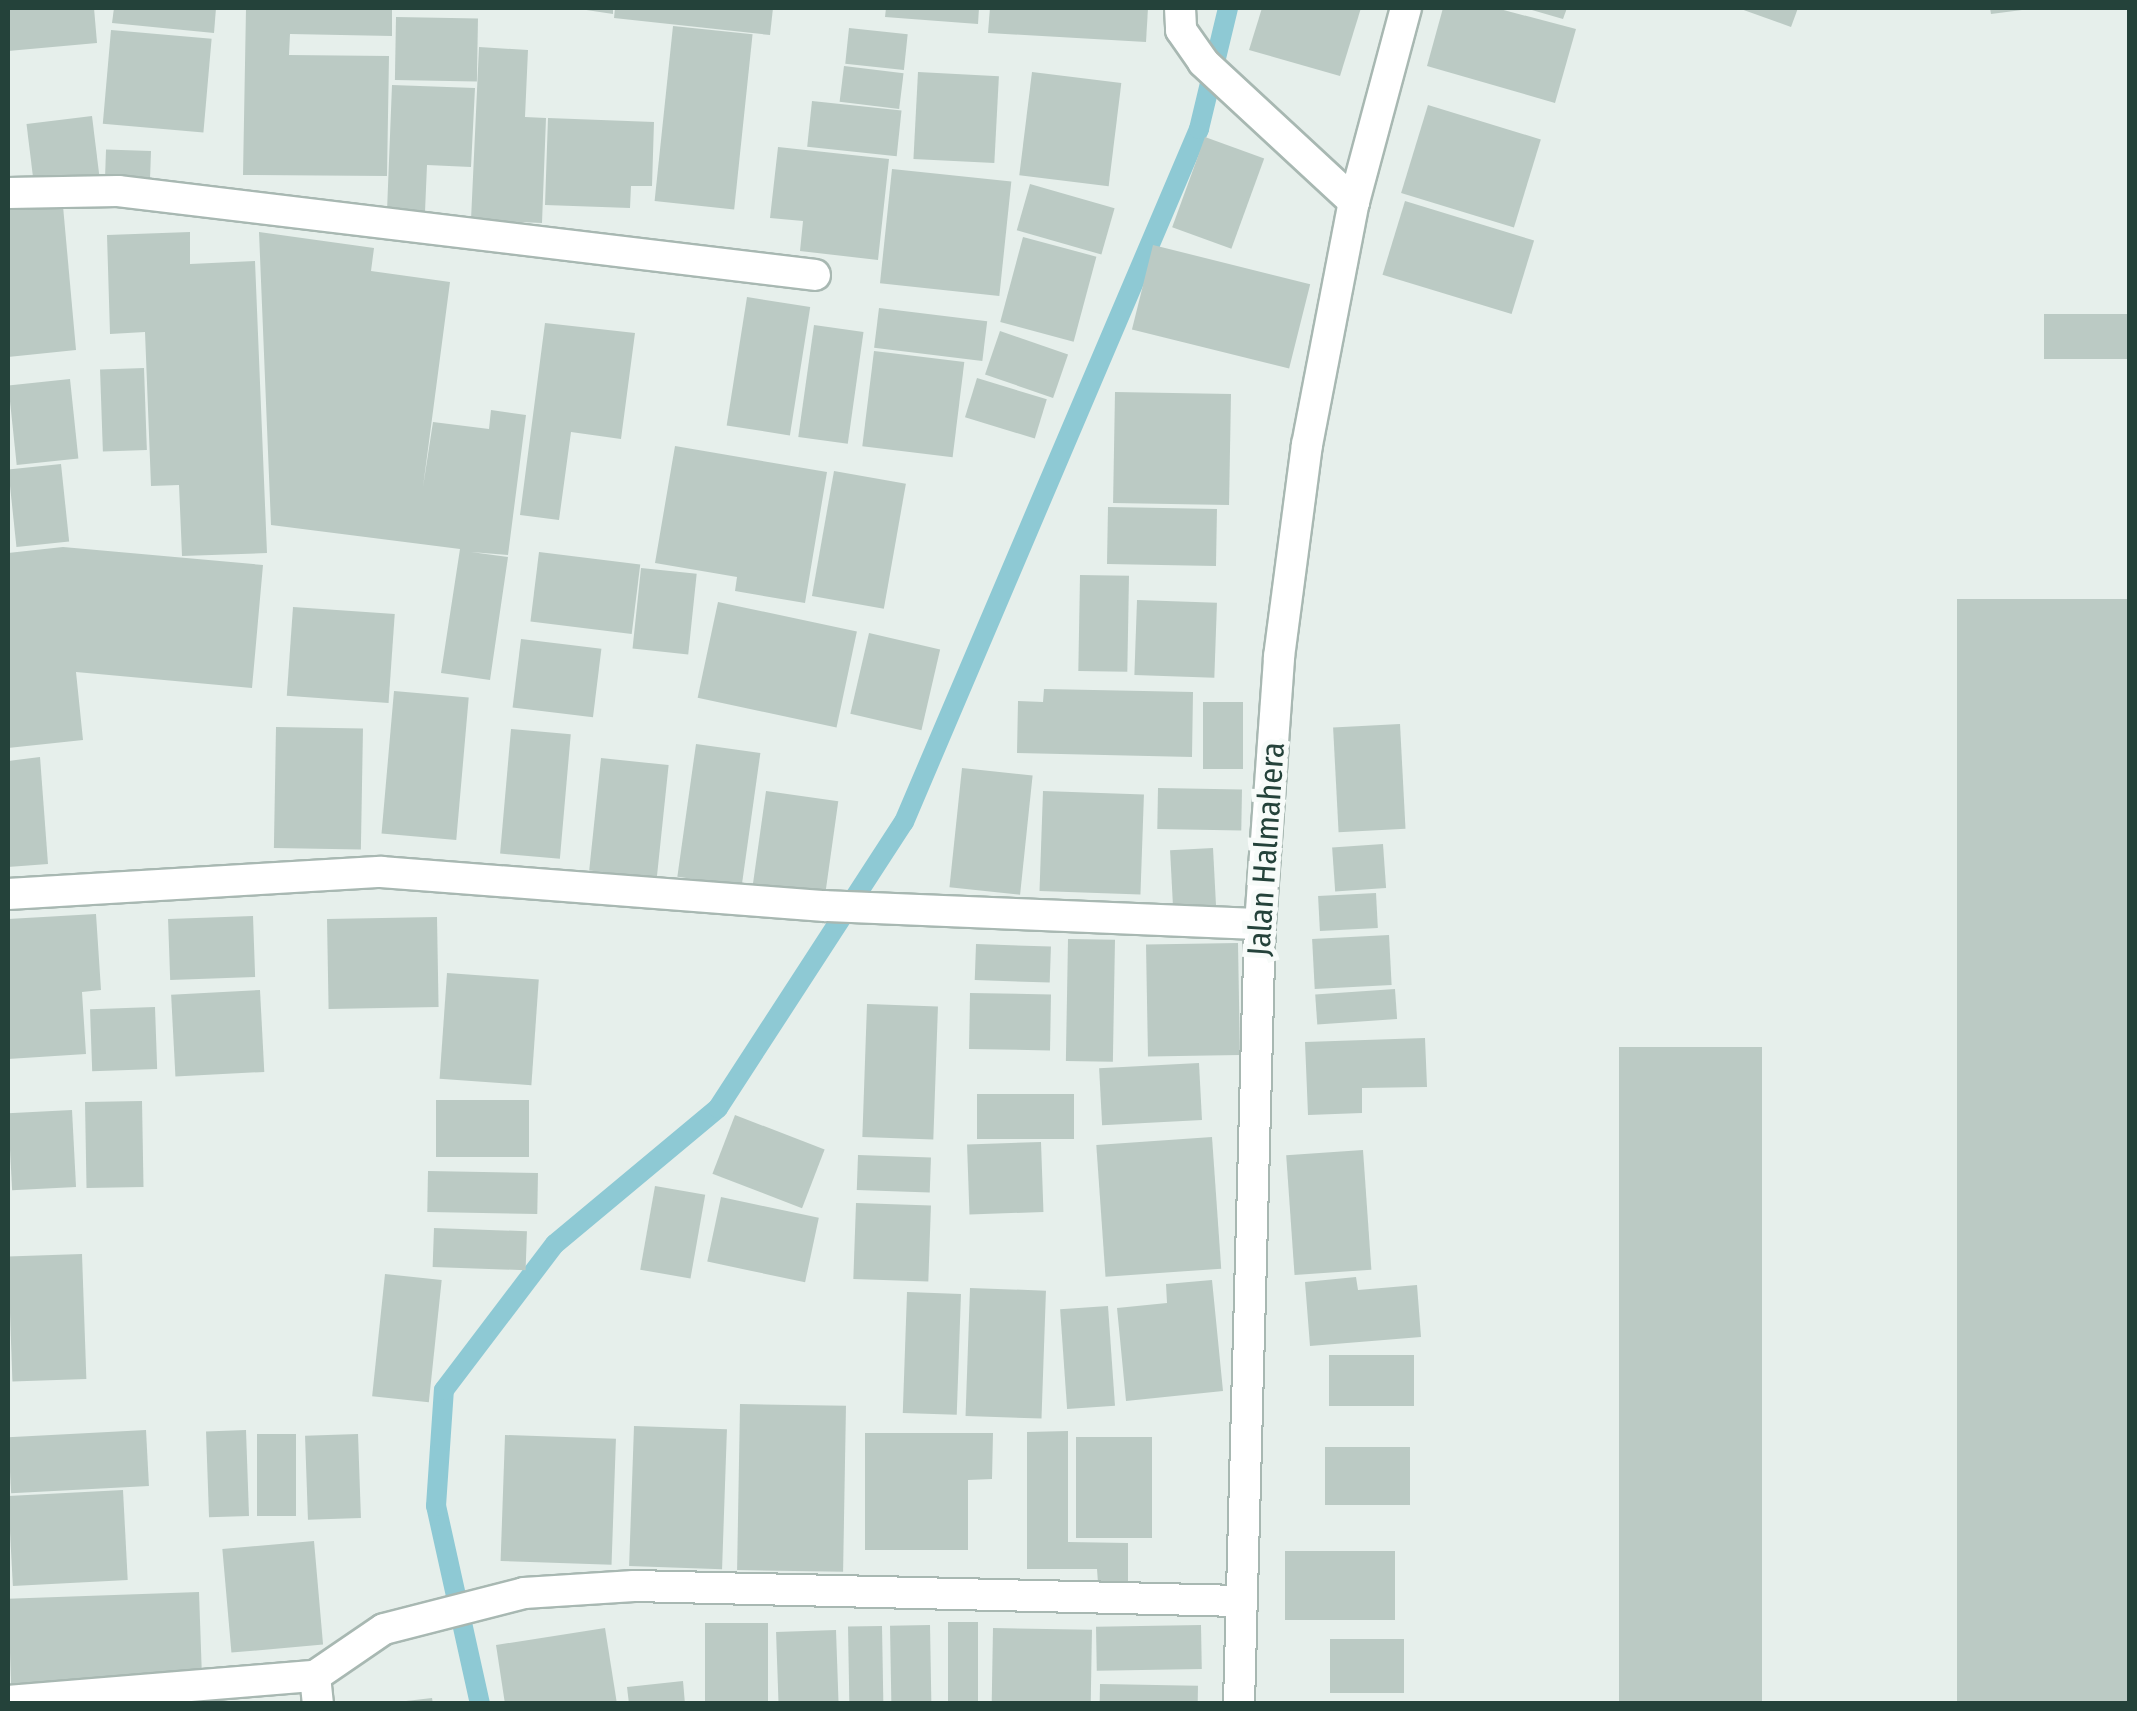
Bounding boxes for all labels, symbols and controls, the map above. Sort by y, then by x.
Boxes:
street label: Jalan Halmahera [1239,741,1293,957]

